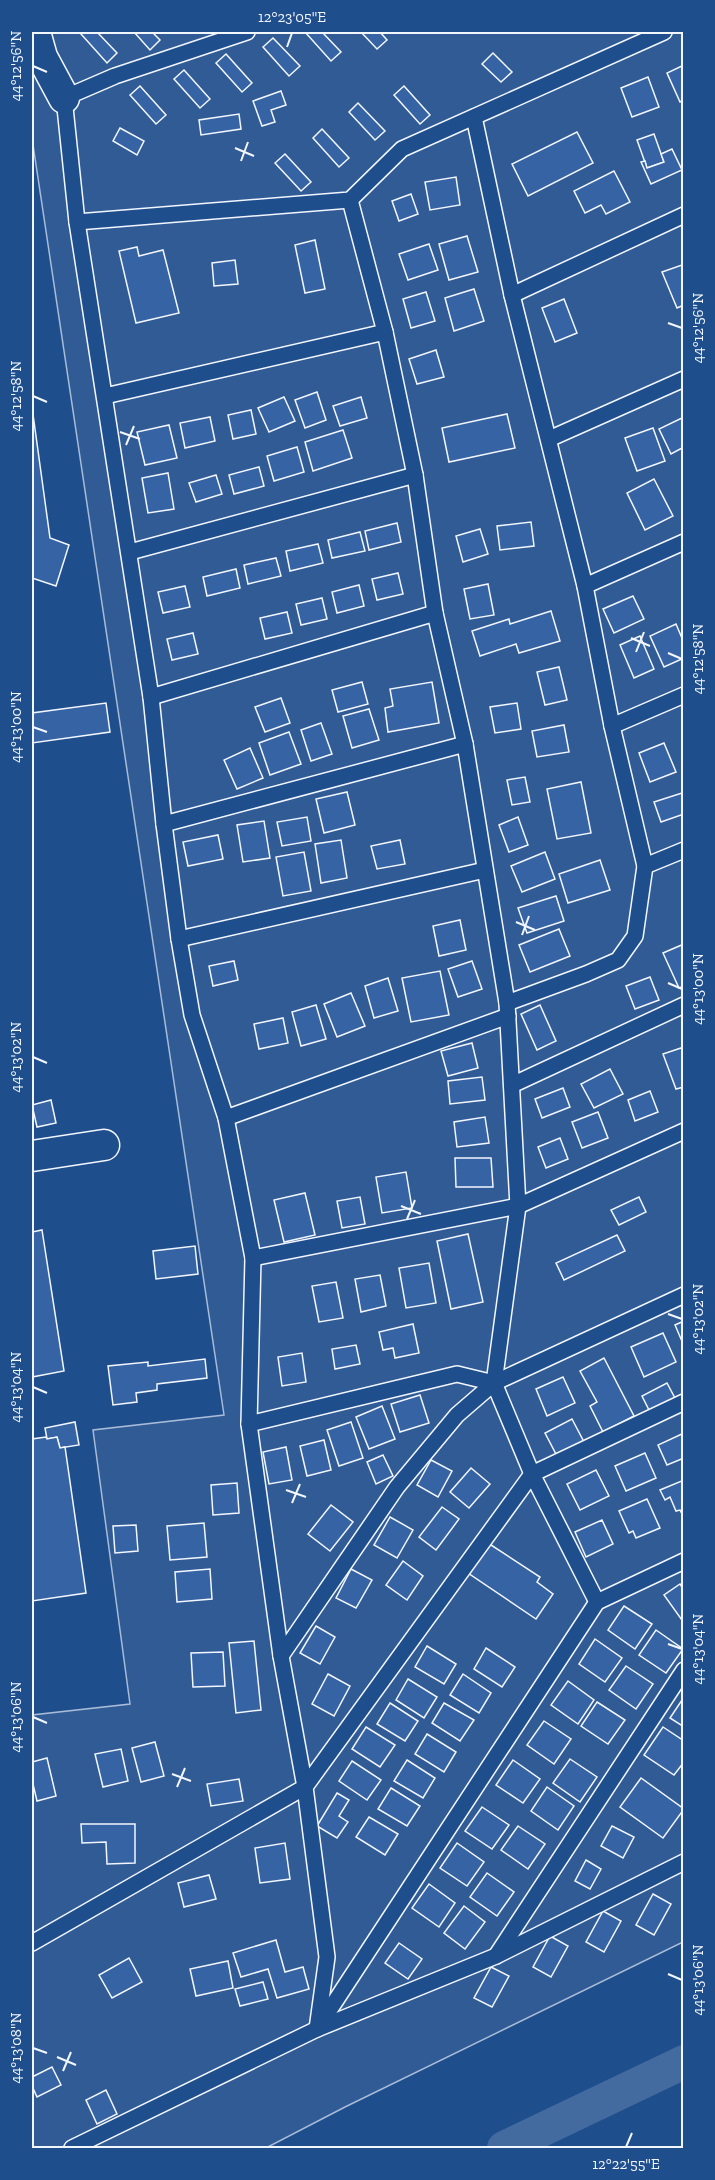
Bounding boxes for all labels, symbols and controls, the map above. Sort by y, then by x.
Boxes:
text: 12°23'05"E [258,8,326,26]
text: 44°12'56"N [7,31,25,101]
text: 44°12'56"N [689,293,707,363]
text: 44°12'58"N [7,361,25,431]
text: 44°12'58"N [689,624,707,694]
text: 44°13'00"N [7,691,25,763]
text: 44°13'00"N [689,953,707,1025]
text: 44°13'02"N [7,1022,25,1092]
text: 44°13'02"N [689,1284,707,1354]
text: 44°13'04"N [7,1352,25,1422]
text: 44°13'04"N [689,1614,707,1684]
text: 44°13'06"N [7,1681,25,1753]
text: 44°13'06"N [689,1944,707,2016]
text: 44°13'08"N [7,2012,25,2084]
text: 12°22'55"E [592,2155,660,2173]

